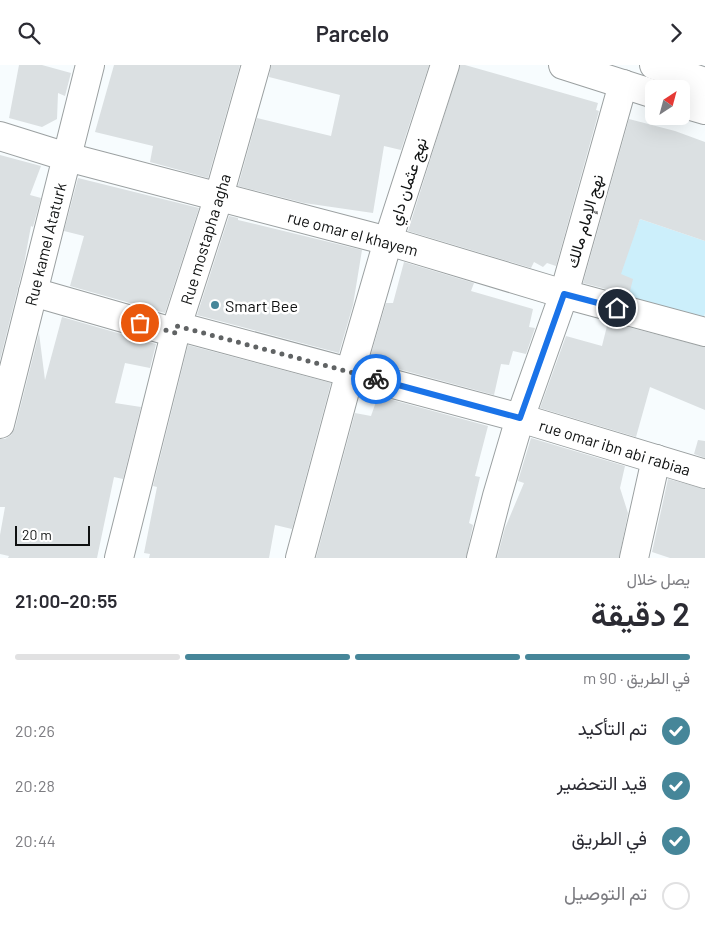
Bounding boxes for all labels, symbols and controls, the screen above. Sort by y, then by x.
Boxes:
icon: search [15,19,43,47]
icon: forward [662,19,690,47]
text: Parcelo [316,20,389,46]
north arrow [645,80,690,125]
map controls [645,80,690,125]
street label: نهج عثمان داي [384,135,435,229]
street label: Rue mostapha agha [176,171,234,307]
street label: نهج الإمام مالك [562,172,609,271]
street label: Rue kamel Ataturk [20,180,70,308]
street label: rue omar el khayem [286,206,420,260]
pin [596,287,638,329]
icon: home [603,294,631,322]
place label: Smart Bee [225,296,298,315]
marker: Smart Bee [209,299,221,311]
pin [119,302,161,344]
icon: bag [126,309,154,337]
courier [351,354,401,404]
icon: bike [362,365,390,393]
street label: rue omar ibn abi rabiaa [537,415,693,479]
scale bar [15,523,90,546]
text: 20 m [22,526,52,543]
text: يصل خلال [627,569,690,588]
text: 20:55–21:00 [15,589,117,612]
text: 2 دقيقة [591,594,690,632]
text: في الطريق · 90 m [583,668,690,687]
text: تم التأكيد [578,716,647,739]
icon: check [662,717,690,745]
text: 20:26 [15,721,55,740]
text: قيد التحضير [557,771,647,794]
icon: check [662,772,690,800]
text: 20:28 [15,776,55,795]
text: في الطريق [572,826,647,849]
icon: check [662,827,690,855]
text: 20:44 [15,831,56,850]
text: تم التوصيل [564,881,647,904]

